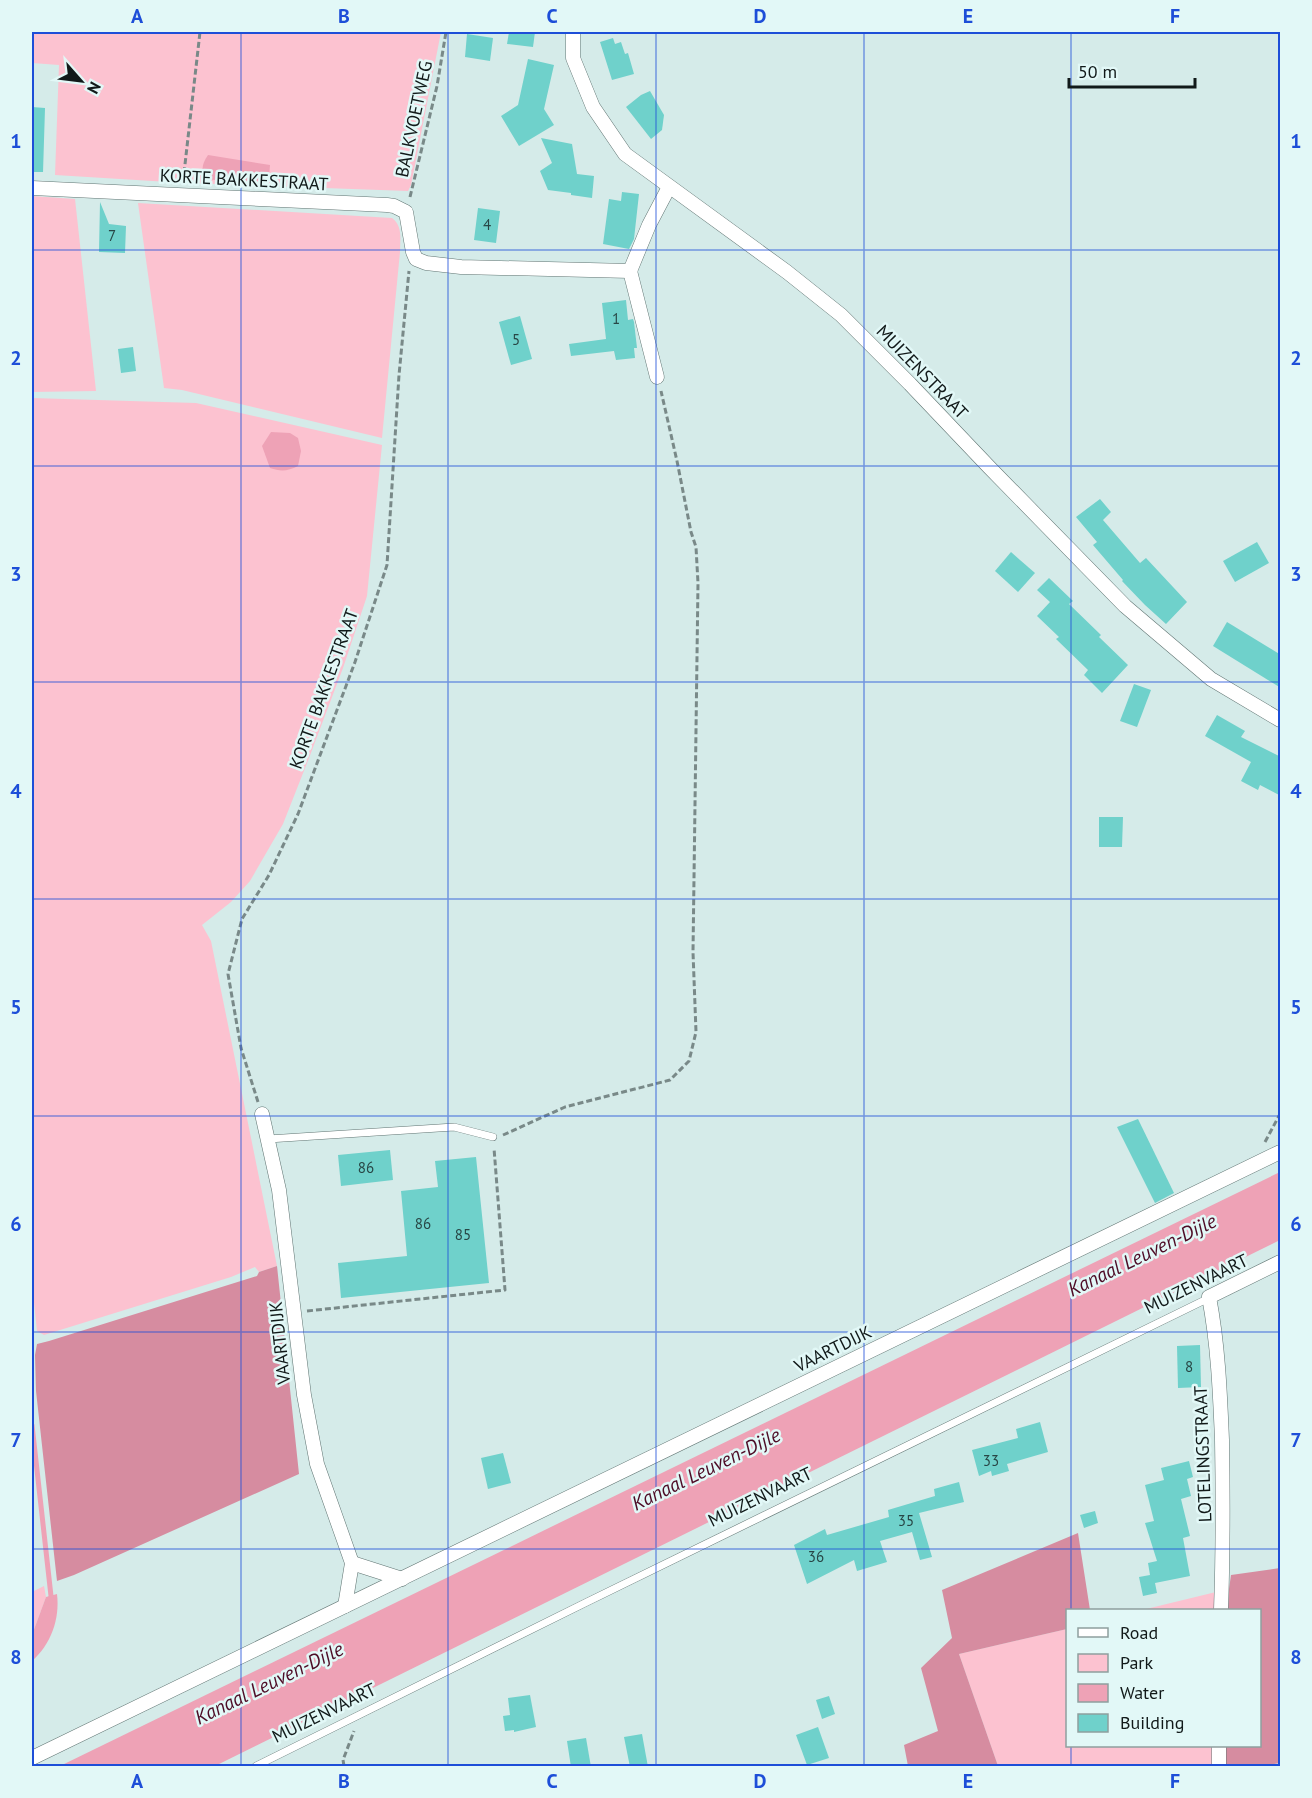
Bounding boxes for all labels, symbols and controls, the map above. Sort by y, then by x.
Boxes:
text: A [131,3,144,29]
text: B [338,3,350,29]
text: C [546,3,558,29]
text: D [754,3,767,29]
text: E [963,3,973,29]
text: F [1170,3,1180,29]
north arrow [51,51,111,111]
scale bar [1069,51,1195,89]
street label: BALKVOETWEG [390,58,437,179]
text: 50 m [1078,60,1117,83]
text: N [83,79,106,97]
text: 1 [10,128,22,154]
text: 1 [1290,128,1302,154]
street label: KORTE BAKKESTRAAT [159,164,329,195]
house number: 4 [483,215,491,234]
house number: 7 [108,226,116,245]
house number: 1 [612,309,620,328]
street label: MUIZENSTRAAT [872,320,973,424]
house number: 5 [512,330,520,349]
text: 2 [10,345,22,371]
text: 2 [1290,345,1302,371]
text: 3 [10,561,22,587]
text: 3 [1290,561,1302,587]
street label: KORTE BAKKESTRAAT [284,606,363,772]
text: 4 [10,778,22,804]
text: 4 [1290,778,1302,804]
text: 5 [10,994,22,1020]
text: 5 [1290,994,1302,1020]
house number: 86 [358,1158,374,1177]
water label: Kanaal Leuven-Dijle [1063,1207,1221,1302]
text: 6 [10,1211,22,1237]
text: 6 [1290,1211,1302,1237]
house number: 86 [415,1214,431,1233]
house number: 85 [455,1225,471,1244]
street label: MUIZENVAART [1140,1248,1252,1319]
street label: VAARTDIJK [264,1300,295,1387]
street label: VAARTDIJK [789,1320,875,1378]
house number: 8 [1185,1357,1193,1376]
street label: LOTELINGSTRAAT [1189,1385,1216,1523]
water label: Kanaal Leuven-Dijle [627,1421,785,1516]
text: 7 [10,1427,22,1453]
text: 7 [1290,1427,1302,1453]
house number: 33 [983,1451,999,1470]
street label: MUIZENVAART [704,1461,816,1532]
house number: 35 [898,1511,914,1530]
house number: 36 [808,1547,824,1566]
legend [1066,1609,1261,1747]
text: Road [1120,1621,1158,1644]
water label: Kanaal Leuven-Dijle [190,1635,348,1730]
text: 8 [10,1644,22,1670]
text: 8 [1290,1644,1302,1670]
text: Park [1120,1651,1153,1674]
street label: MUIZENVAART [268,1677,380,1748]
text: Water [1120,1681,1164,1704]
text: Building [1120,1711,1184,1734]
text: A [131,1768,144,1794]
text: B [338,1768,350,1794]
text: C [546,1768,558,1794]
text: D [754,1768,767,1794]
text: E [963,1768,973,1794]
text: F [1170,1768,1180,1794]

